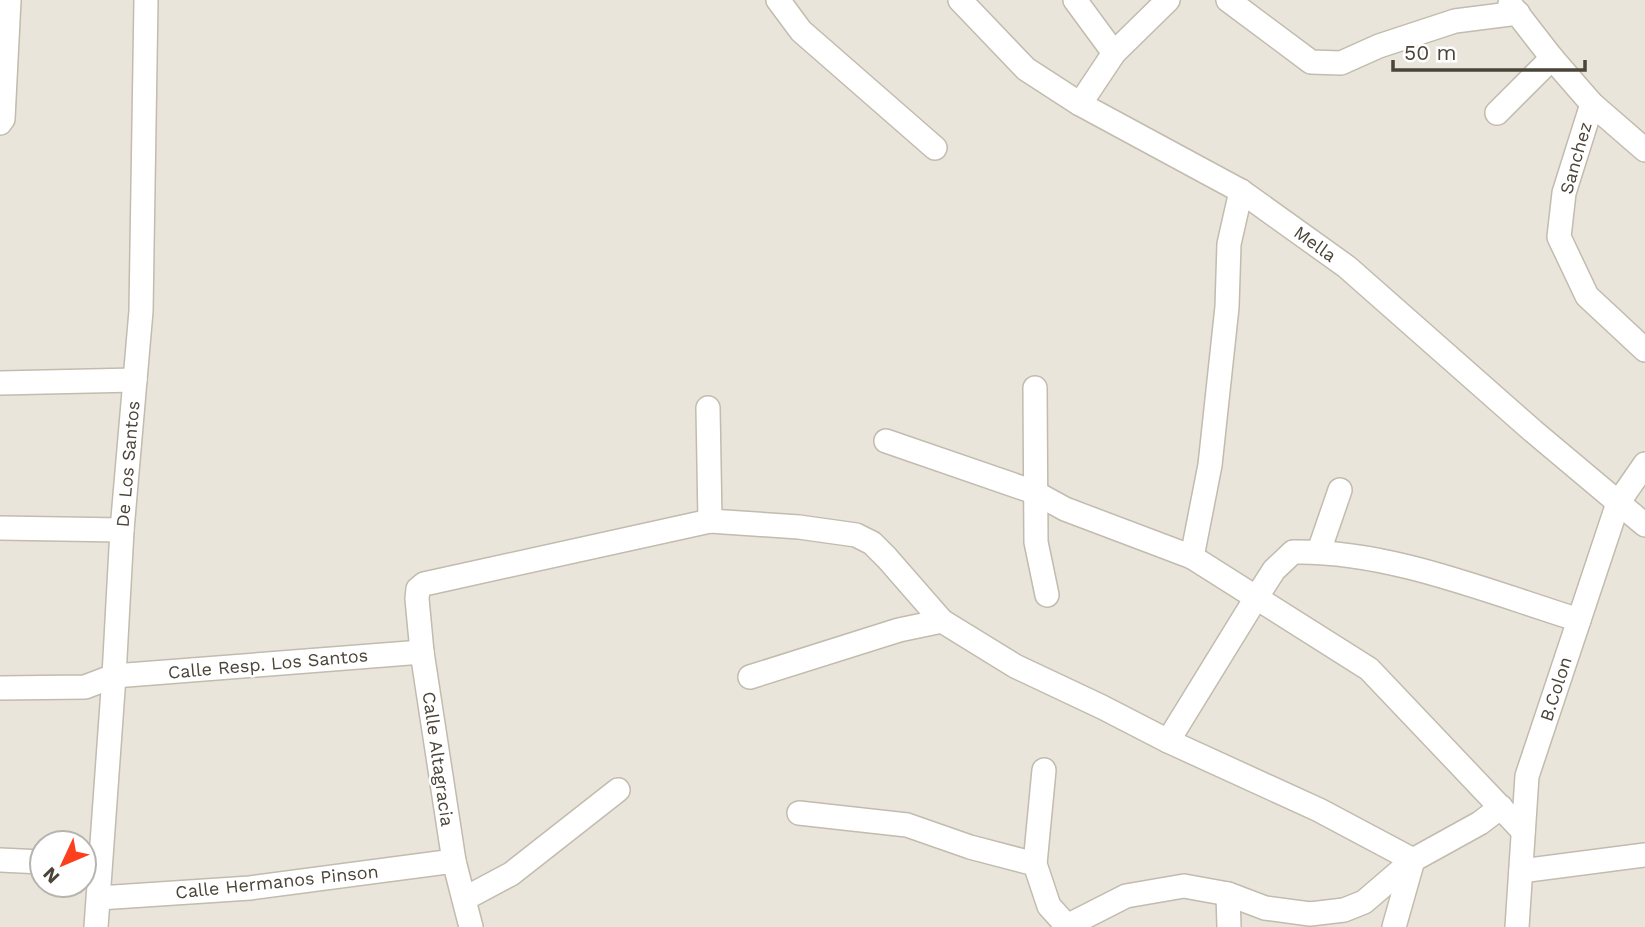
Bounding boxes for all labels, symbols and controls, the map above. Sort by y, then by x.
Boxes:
scale bar [1393,28,1586,72]
text: 50 m [1404,40,1456,65]
street label: Sanchez [1555,119,1596,196]
street label: Mella [1290,221,1340,266]
street label: De Los Santos [112,400,143,528]
street label: Calle Resp. Los Santos [167,644,369,683]
street label: B.Colon [1535,654,1576,724]
street label: Calle Altagracia [419,690,458,828]
north arrow [28,829,98,899]
street label: Calle Hermanos Pinson [174,860,380,903]
text: N [38,862,64,889]

